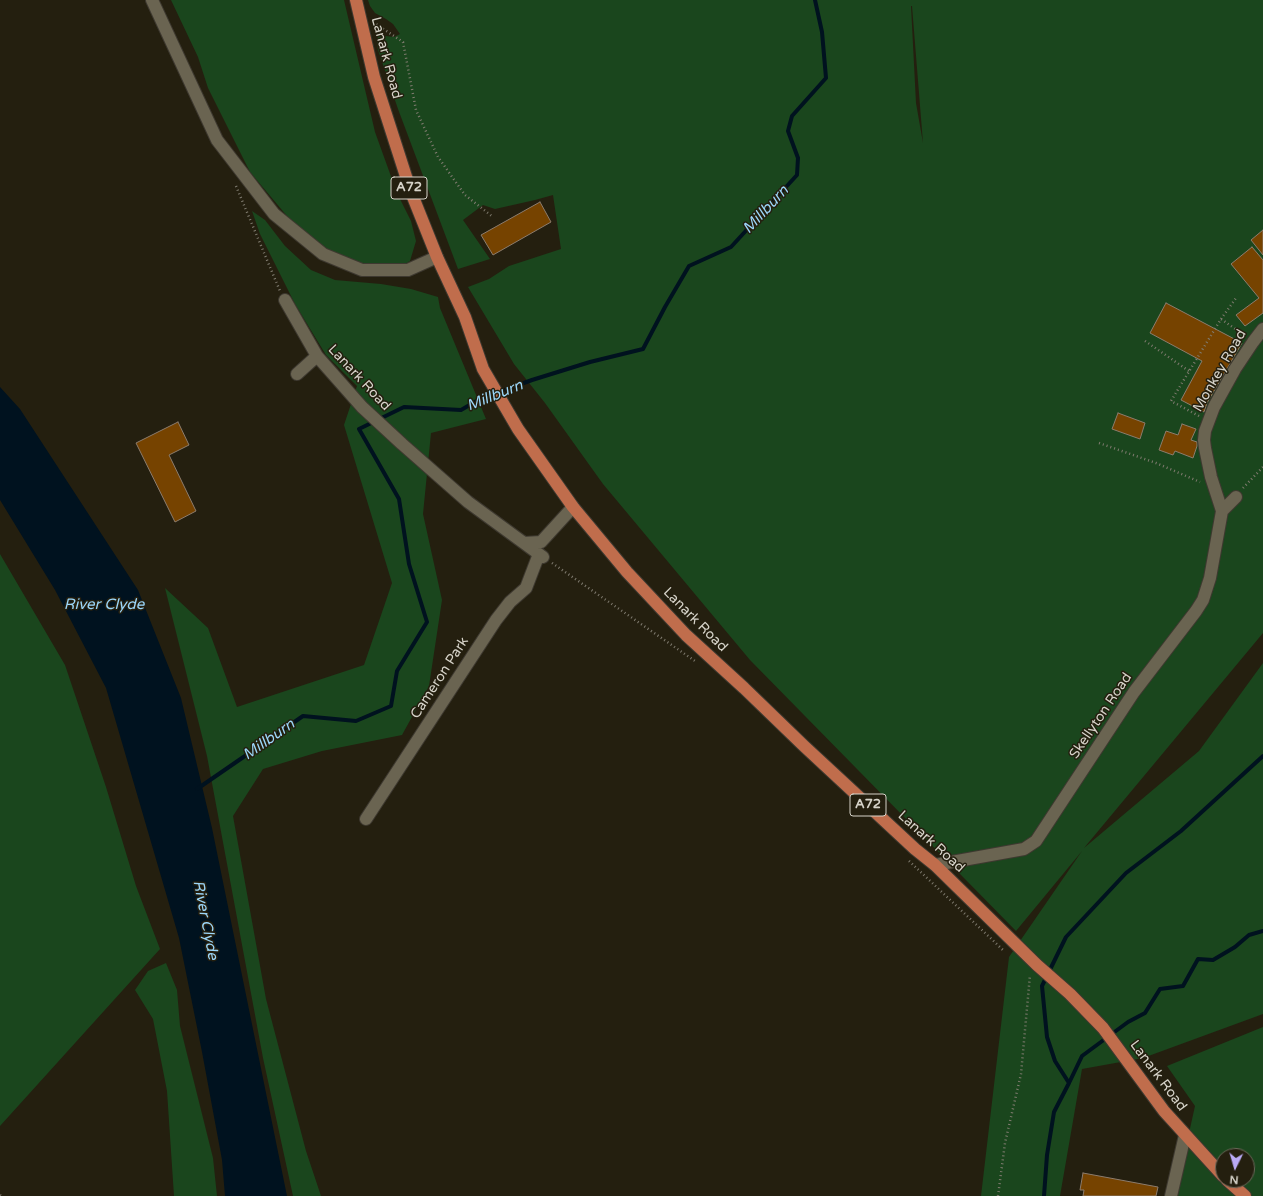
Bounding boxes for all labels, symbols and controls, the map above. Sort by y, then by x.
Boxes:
street label: Lanark Road [367,15,405,101]
road number: A72 [391,177,427,199]
water label: Millburn [739,182,793,238]
street label: Monkey Road [1190,327,1250,415]
street label: Lanark Road [324,342,394,414]
water label: Millburn [464,377,526,415]
street label: Lanark Road [659,584,731,656]
water label: River Clyde [64,596,144,614]
street label: Cameron Park [407,634,473,722]
street label: Skellyton Road [1066,670,1136,762]
water label: Millburn [240,716,298,764]
road number: A72 [850,794,886,816]
street label: Lanark Road [894,808,968,876]
water label: River Clyde [188,879,222,961]
street label: Lanark Road [1126,1037,1190,1115]
north arrow [1215,1148,1255,1188]
text: N [1229,1173,1239,1186]

